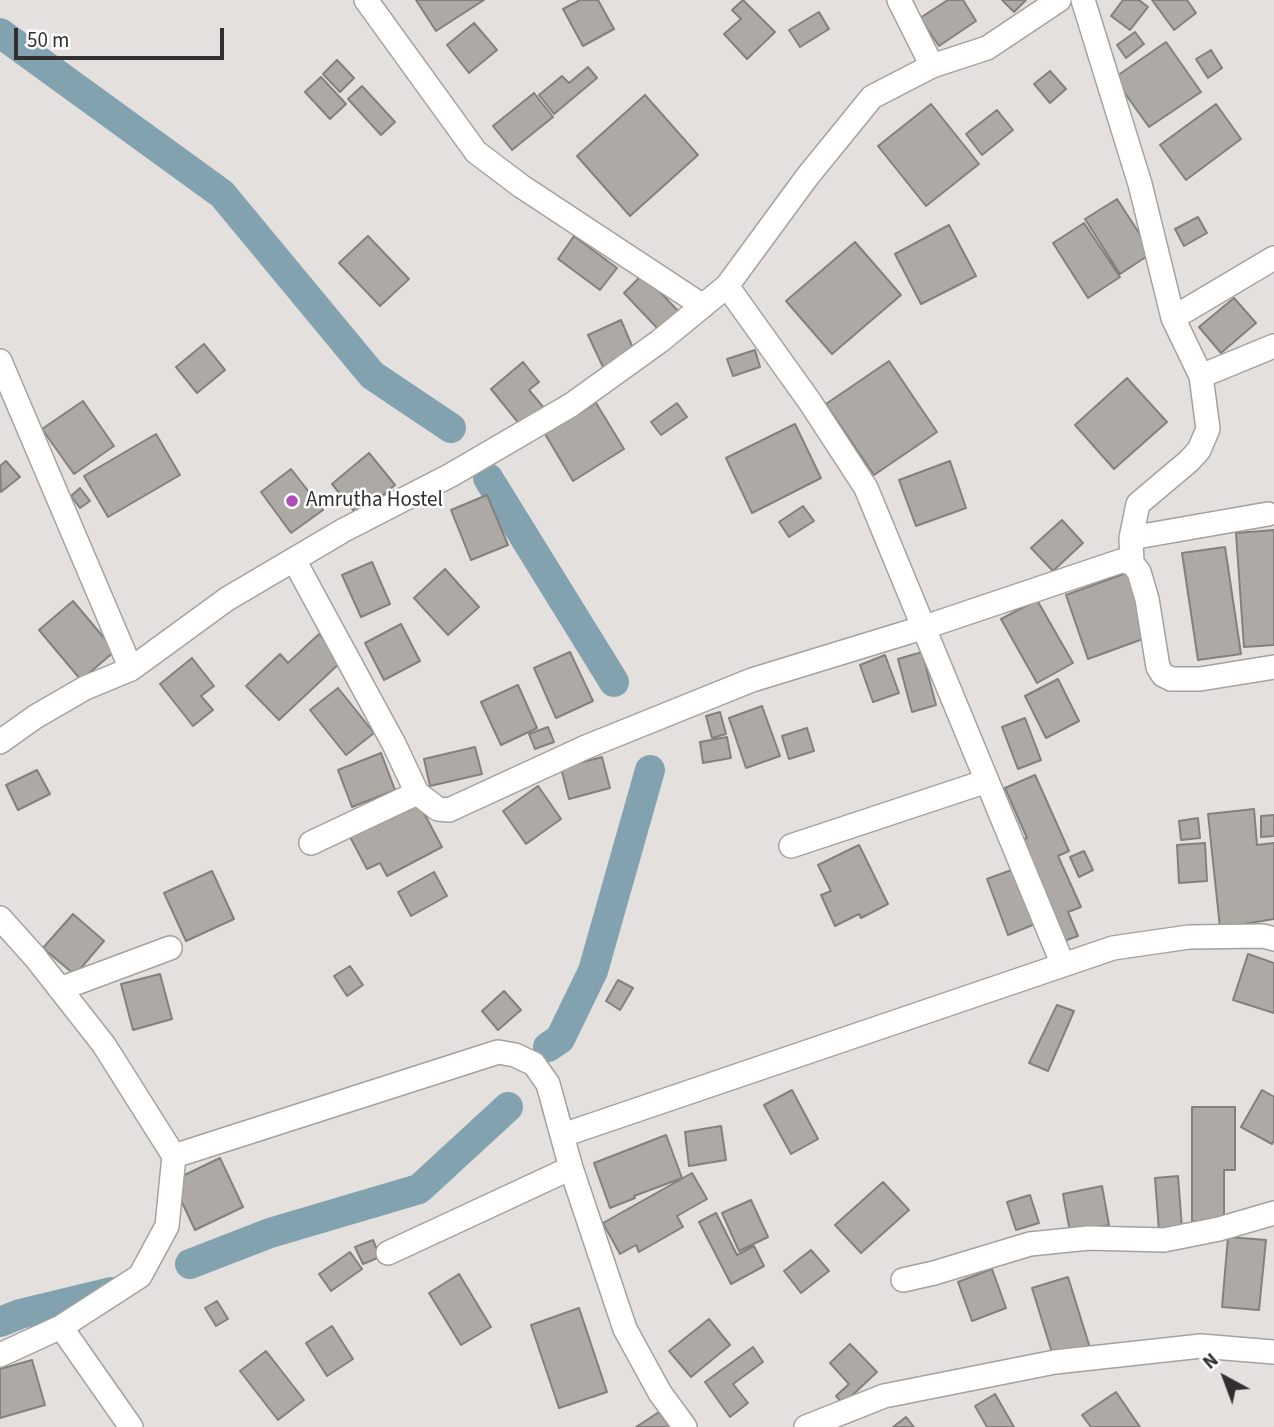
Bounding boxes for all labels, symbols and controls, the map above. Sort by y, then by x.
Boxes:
scale bar [18,14,228,58]
text: 50 m [27,25,69,55]
place label: Amrutha Hostel [306,488,443,514]
marker: Amrutha Hostel [284,493,300,509]
north arrow [1190,1343,1260,1413]
text: N [1197,1347,1225,1376]

